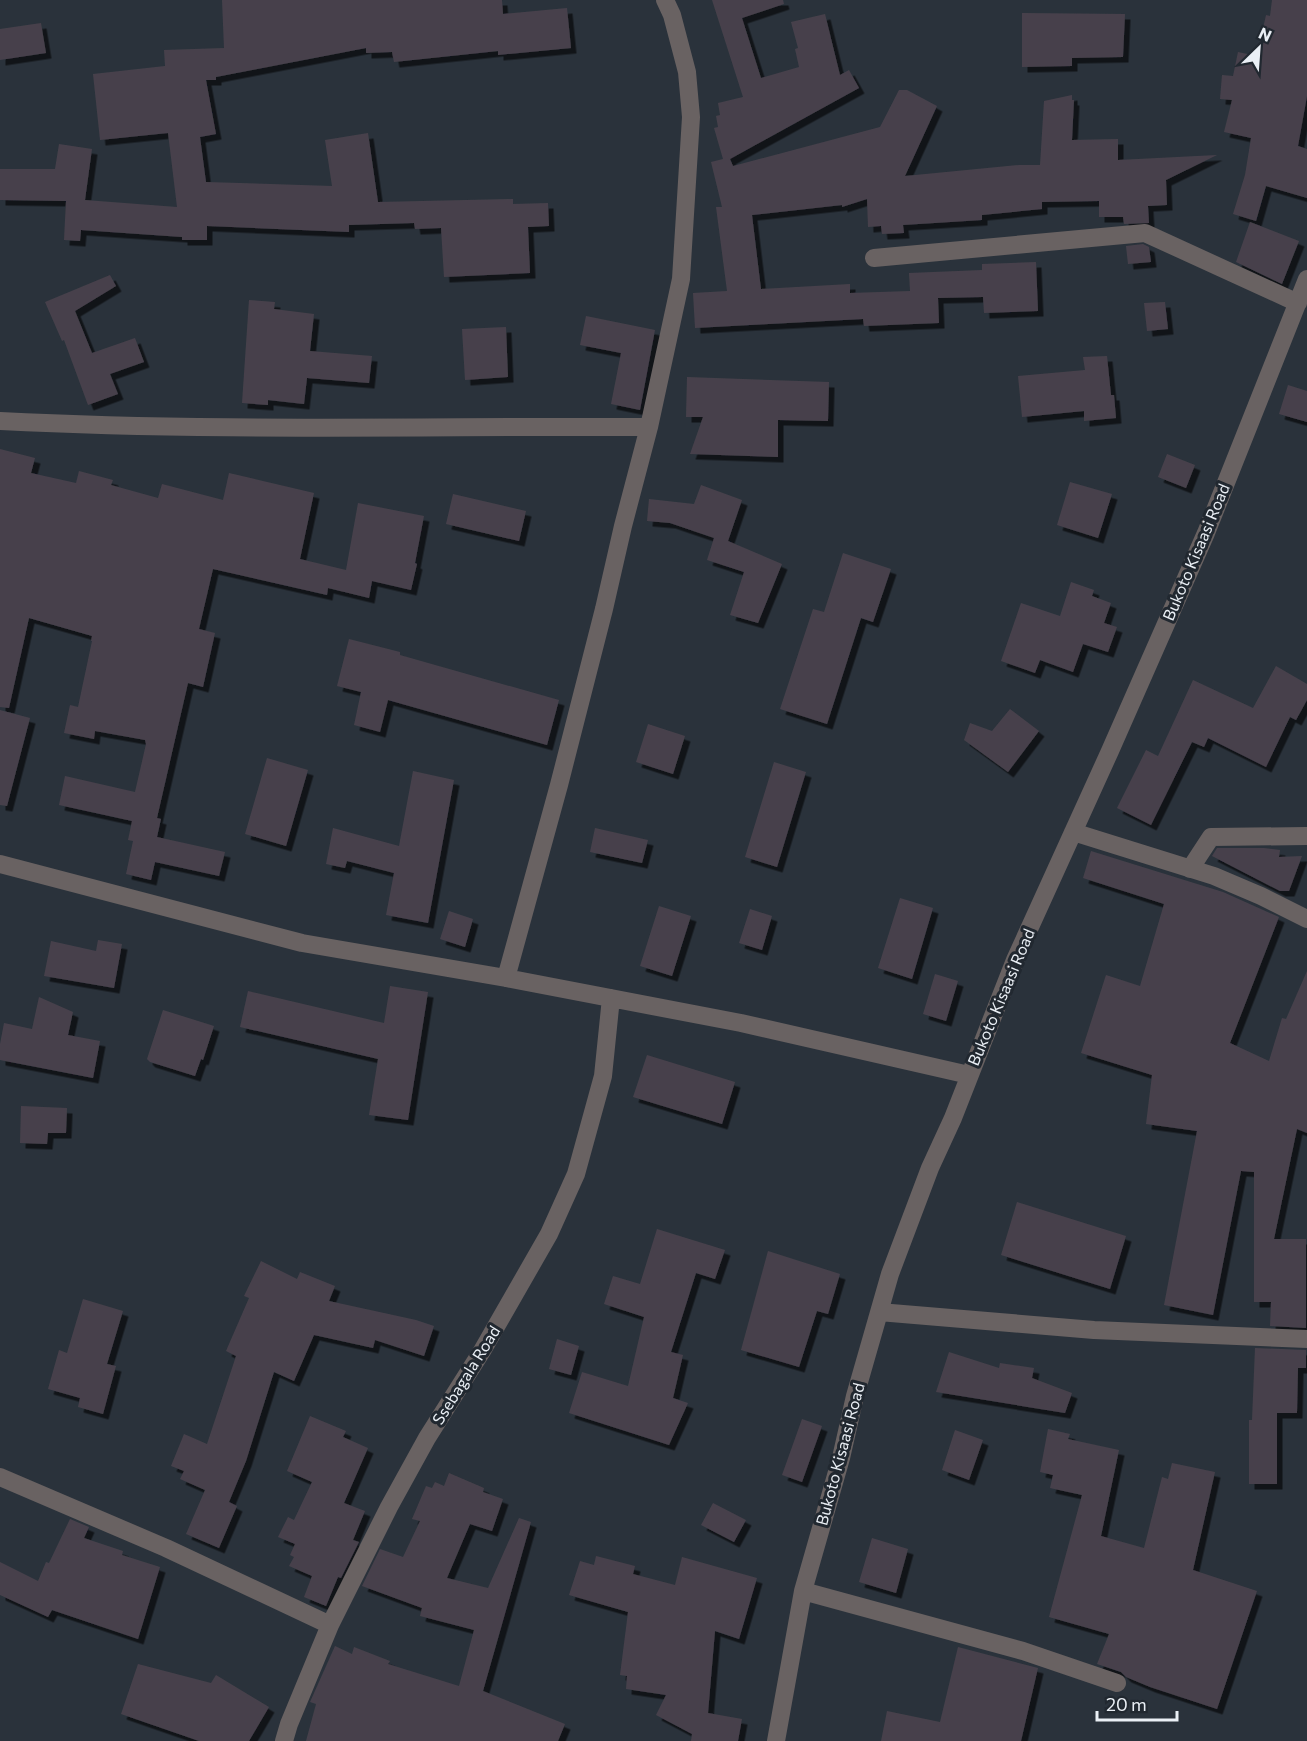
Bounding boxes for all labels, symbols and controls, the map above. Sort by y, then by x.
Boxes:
north arrow [1229,18,1289,78]
text: N [1256,23,1275,45]
street label: Bukoto Kisaasi Road [1158,481,1233,623]
street label: Bukoto Kisaasi Road [963,926,1038,1068]
street label: Ssebagala Road [428,1322,503,1428]
street label: Bukoto Kisaasi Road [811,1381,868,1527]
scale bar [1097,1684,1176,1722]
text: 20 m [1106,1693,1147,1715]

